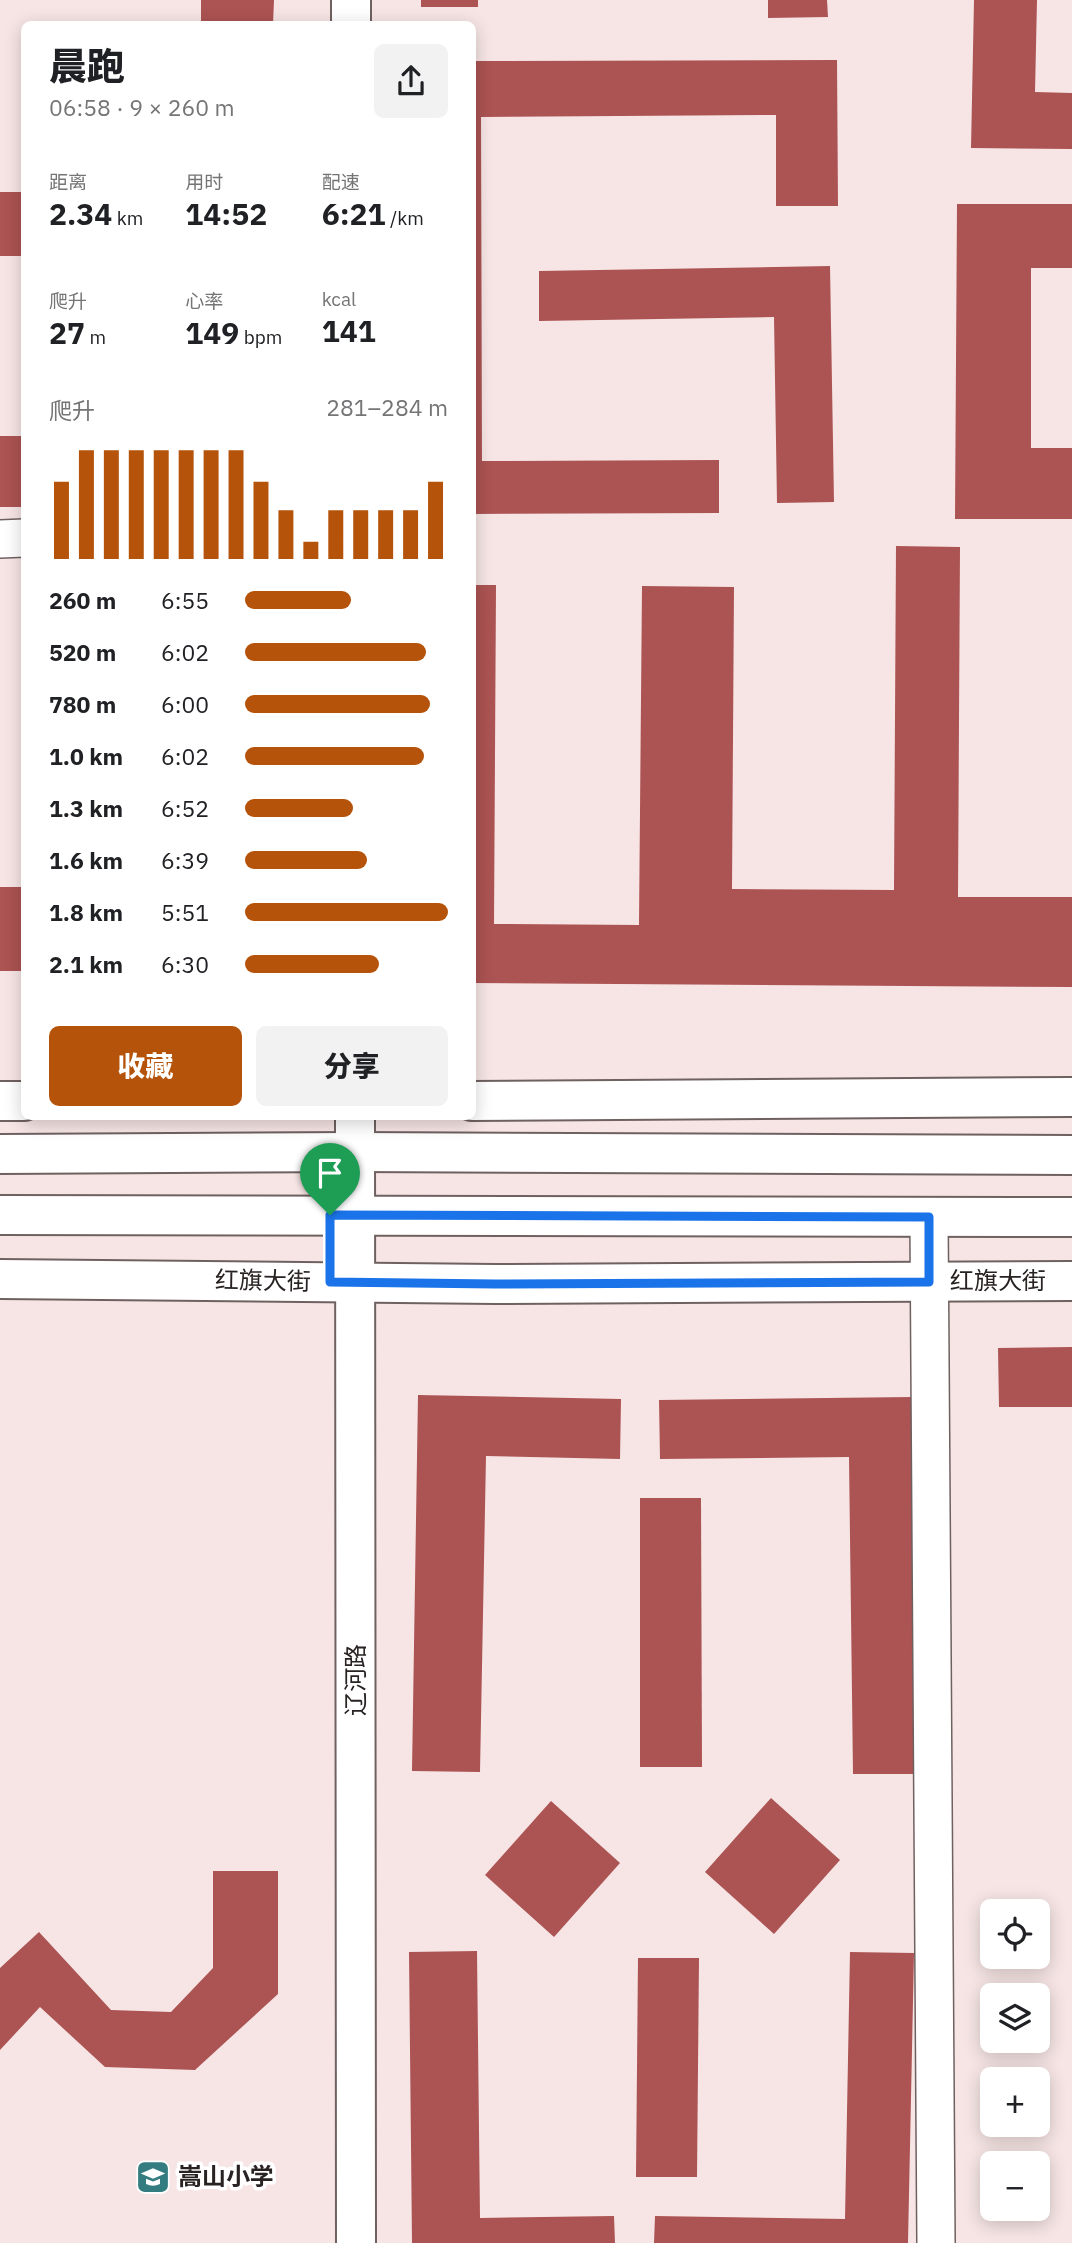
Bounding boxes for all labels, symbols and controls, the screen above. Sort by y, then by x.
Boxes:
text: 晨跑 [49,41,125,90]
button: share [374,44,448,118]
text: 06:58 · 9 × 260 m [49,92,235,122]
text: 距离 [49,170,87,194]
text: 用时 [185,170,223,194]
text: 配速 [322,170,360,194]
text: 2.34 [49,194,112,233]
text: 14:52 [185,194,267,233]
text: 6:21 [322,194,386,233]
text: km [112,206,143,230]
text: /km [386,206,424,230]
text: kcal [322,287,356,311]
text: 爬升 [49,289,87,313]
text: 心率 [185,289,223,313]
text: 141 [322,311,376,350]
text: 27 [49,313,85,352]
text: 149 [185,313,239,352]
text: m [85,325,106,349]
text: bpm [239,325,282,349]
text: 281–284 m [326,392,448,422]
text: 爬升 [49,395,95,425]
text: 260 m [49,585,116,615]
text: 6:55 [161,585,209,615]
text: 520 m [49,637,116,667]
text: 6:02 [161,637,209,667]
text: 780 m [49,689,116,719]
text: 6:00 [161,689,209,719]
text: 1.0 km [49,741,123,771]
text: 6:02 [161,741,209,771]
text: 1.3 km [49,793,123,823]
text: 6:52 [161,793,209,823]
text: 1.6 km [49,845,123,875]
text: 6:39 [161,845,209,875]
text: 1.8 km [49,897,123,927]
text: 5:51 [161,897,209,927]
text: 2.1 km [49,949,123,979]
text: 6:30 [161,949,209,979]
button: 收藏 [49,1026,242,1106]
button: 分享 [256,1026,448,1106]
pin [300,1143,360,1215]
icon: arrive [311,1154,349,1192]
street label: 红旗大街 [215,1263,311,1297]
street label: 红旗大街 [950,1264,1046,1296]
street label: 辽河路 [339,1644,371,1716]
map controls [980,1899,1050,2221]
button: locate [980,1899,1050,1969]
button: layers [980,1983,1050,2053]
button: + [980,2067,1050,2137]
button: − [980,2151,1050,2221]
school or university icon: 嵩山小学 [134,2158,172,2196]
place label: 嵩山小学 [178,2160,274,2192]

